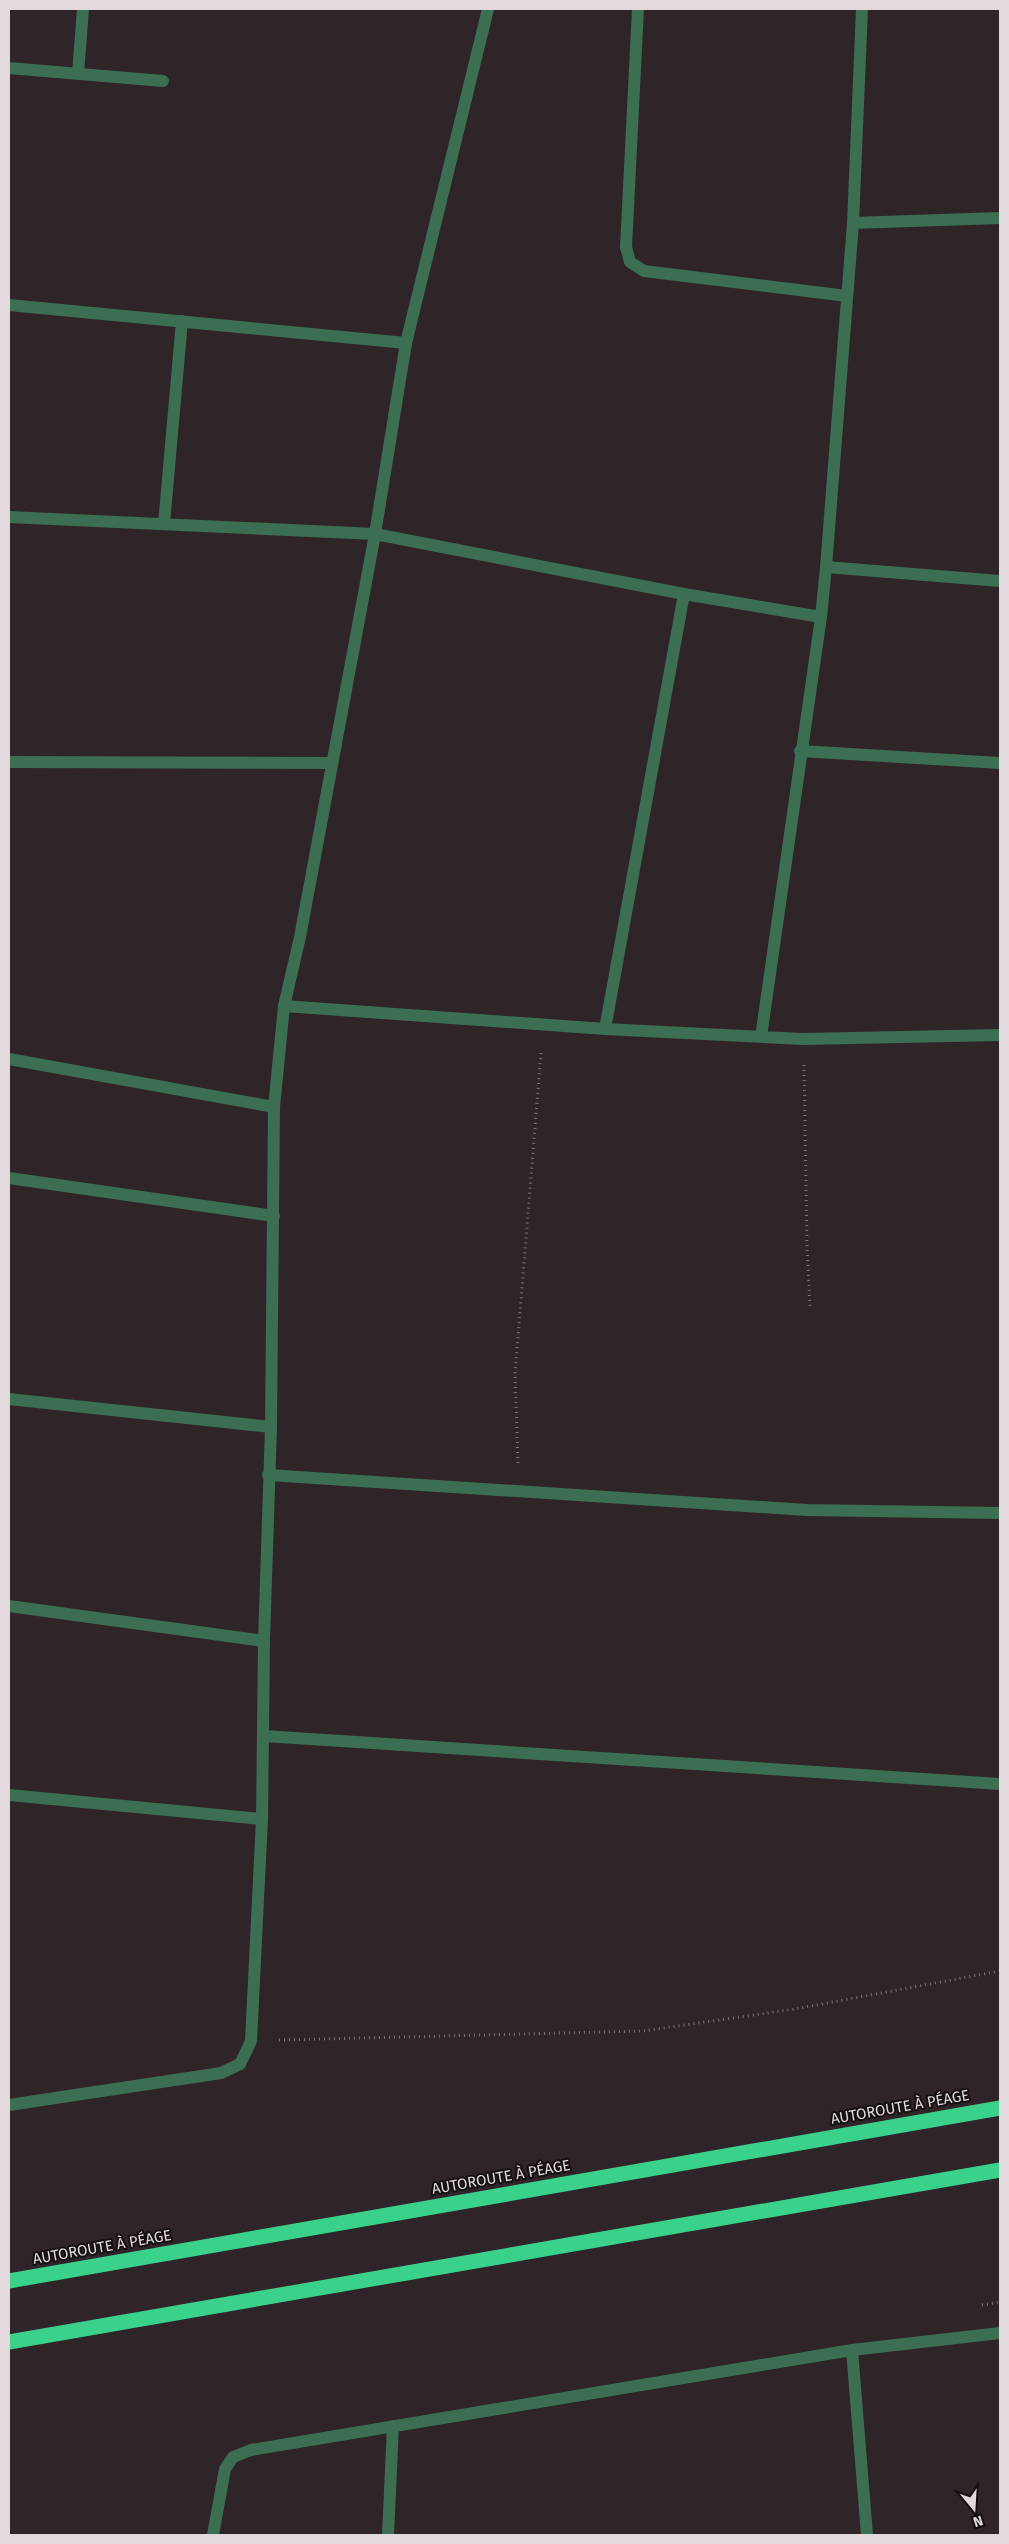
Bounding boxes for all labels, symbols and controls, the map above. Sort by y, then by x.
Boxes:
street label: AUTOROUTE À PÉAGE [829,2086,971,2128]
street label: AUTOROUTE À PÉAGE [430,2156,572,2198]
street label: AUTOROUTE À PÉAGE [31,2226,173,2268]
north arrow [949,2484,999,2534]
text: N [971,2511,985,2530]

